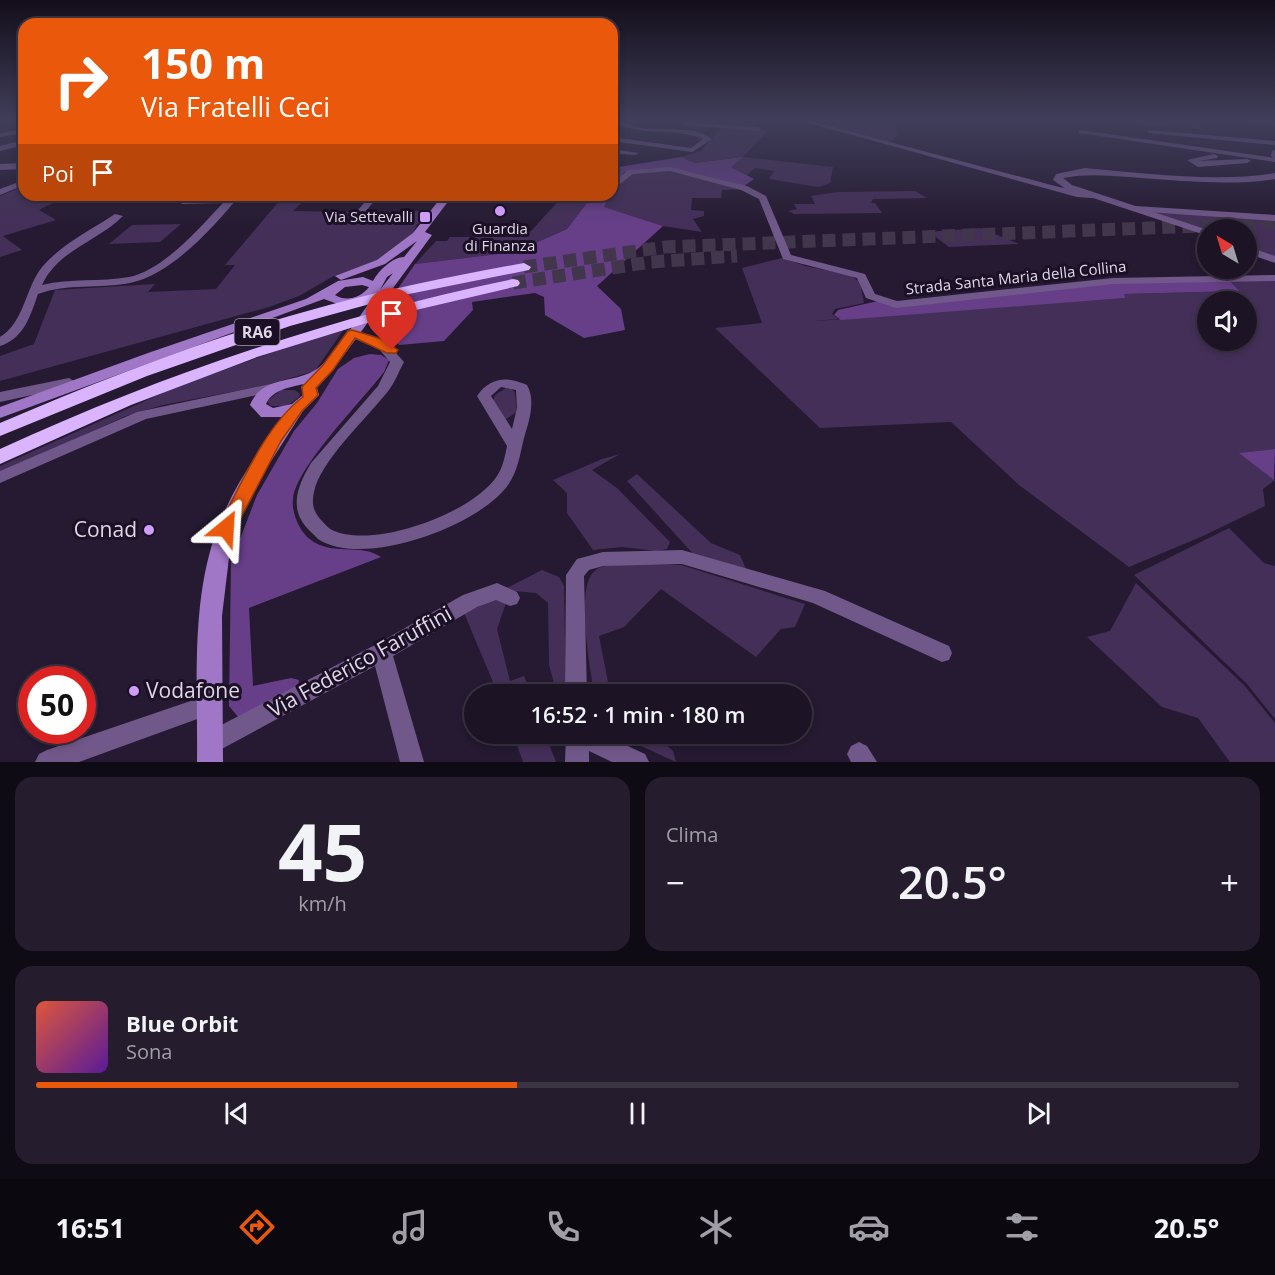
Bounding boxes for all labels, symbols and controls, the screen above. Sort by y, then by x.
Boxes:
text: 150 m [141,34,265,91]
icon: right [42,42,120,120]
text: Via Fratelli Ceci [141,88,330,125]
icon: arrive [86,156,119,189]
text: Poi [42,158,74,188]
marker: Guardia di Finanza [493,204,507,218]
place label: Via Settevalli [325,206,413,226]
marker: Via Settevalli [418,210,432,224]
place label: Guardia di Finanza [465,218,535,255]
north arrow [1197,219,1257,279]
map controls [1197,219,1257,351]
street label: Strada Santa Maria della Collina [905,255,1127,299]
pin [366,288,417,350]
button: sound [1197,291,1257,351]
icon: arrive [375,297,408,330]
road number: RA6 [234,319,280,345]
position arrow [194,496,258,560]
place label: Conad [74,515,137,543]
marker: Conad [142,523,156,537]
street label: Via Federico Faruffini [263,599,456,723]
speed limit sign: 50 [18,666,96,744]
place label: Vodafone [146,676,240,704]
marker: Vodafone [127,684,141,698]
text: 16:52 · 1 min · 180 m [530,699,746,729]
text: 45 [278,798,367,904]
text: Clima [666,821,718,848]
text: 20.5° [898,851,1007,912]
text: − [666,860,685,905]
text: + [1220,860,1239,905]
text: km/h [298,890,347,917]
text: Blue Orbit [126,1008,238,1038]
text: Sona [126,1038,172,1065]
icon: previous [220,1097,253,1130]
icon: pause [621,1097,654,1130]
icon: next [1022,1097,1055,1130]
icon: directions [236,1206,278,1248]
icon: music [389,1206,431,1248]
icon: phone [542,1206,584,1248]
icon: climate [695,1206,737,1248]
icon: car [848,1206,890,1248]
icon: filters [1001,1206,1043,1248]
text: 16:51 [55,1209,125,1246]
text: 20.5° [1154,1209,1219,1246]

